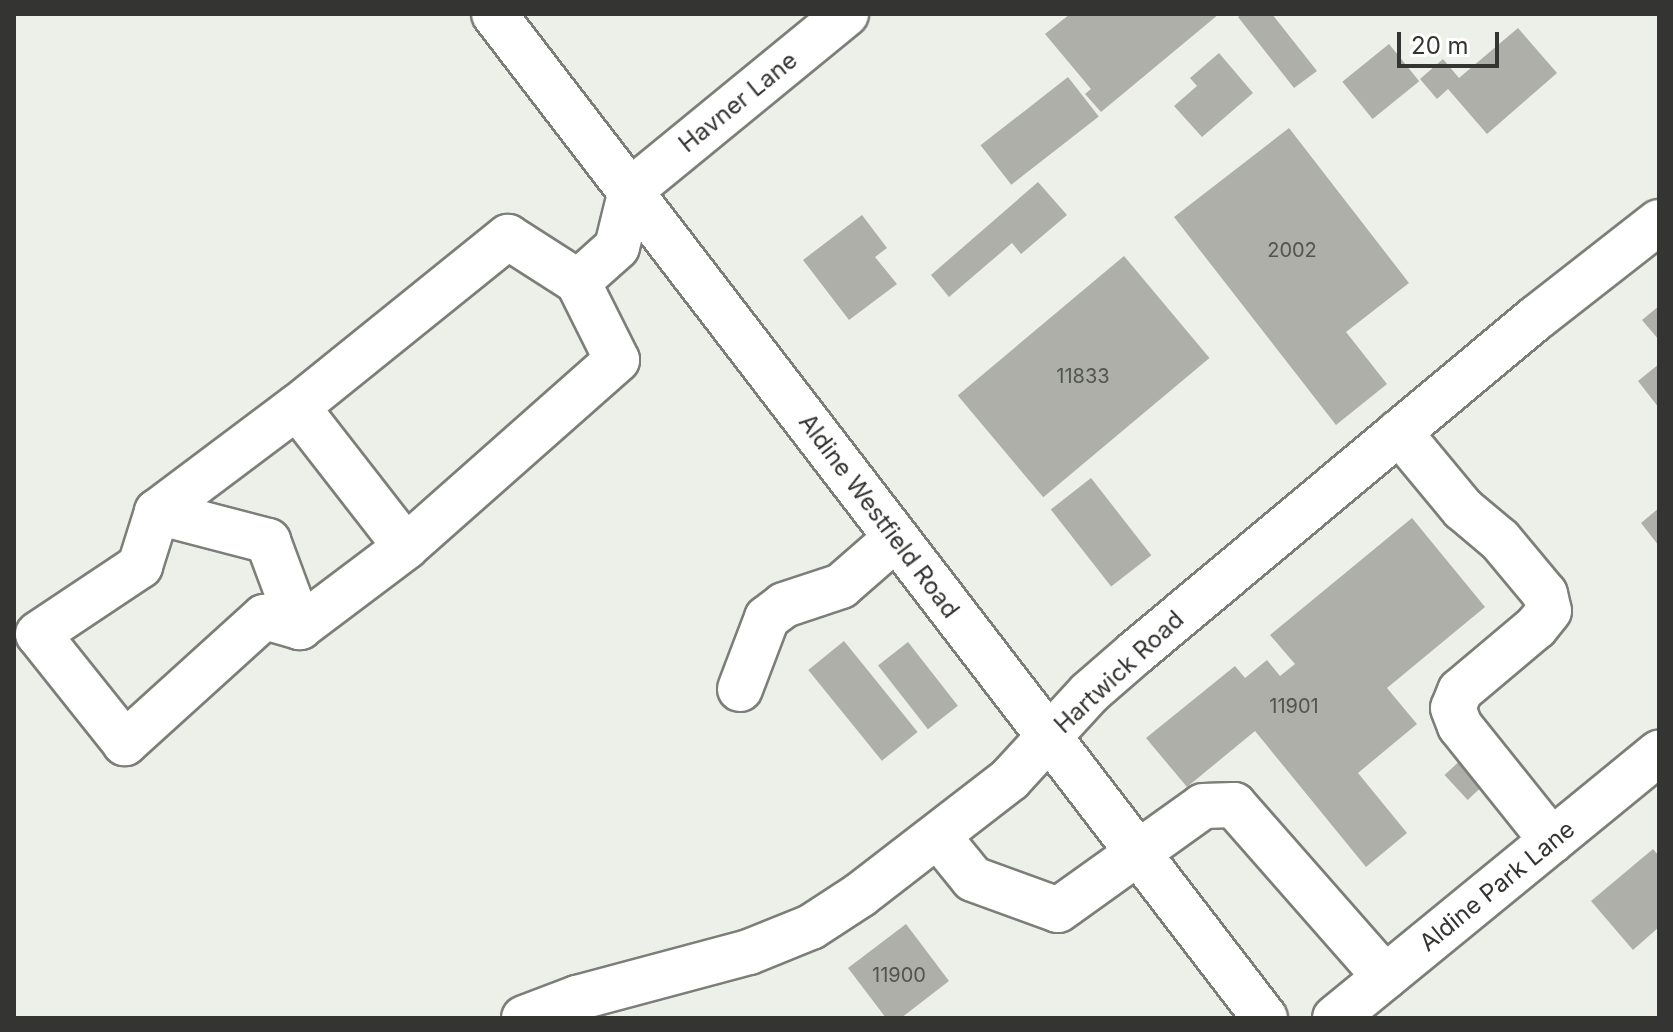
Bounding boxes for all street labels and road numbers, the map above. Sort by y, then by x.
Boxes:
street label: Havner Lane [673,46,803,158]
street label: Aldine Westfield Road [793,408,965,624]
street label: Hartwick Road [1049,605,1189,739]
street label: Aldine Park Lane [1414,815,1580,957]

